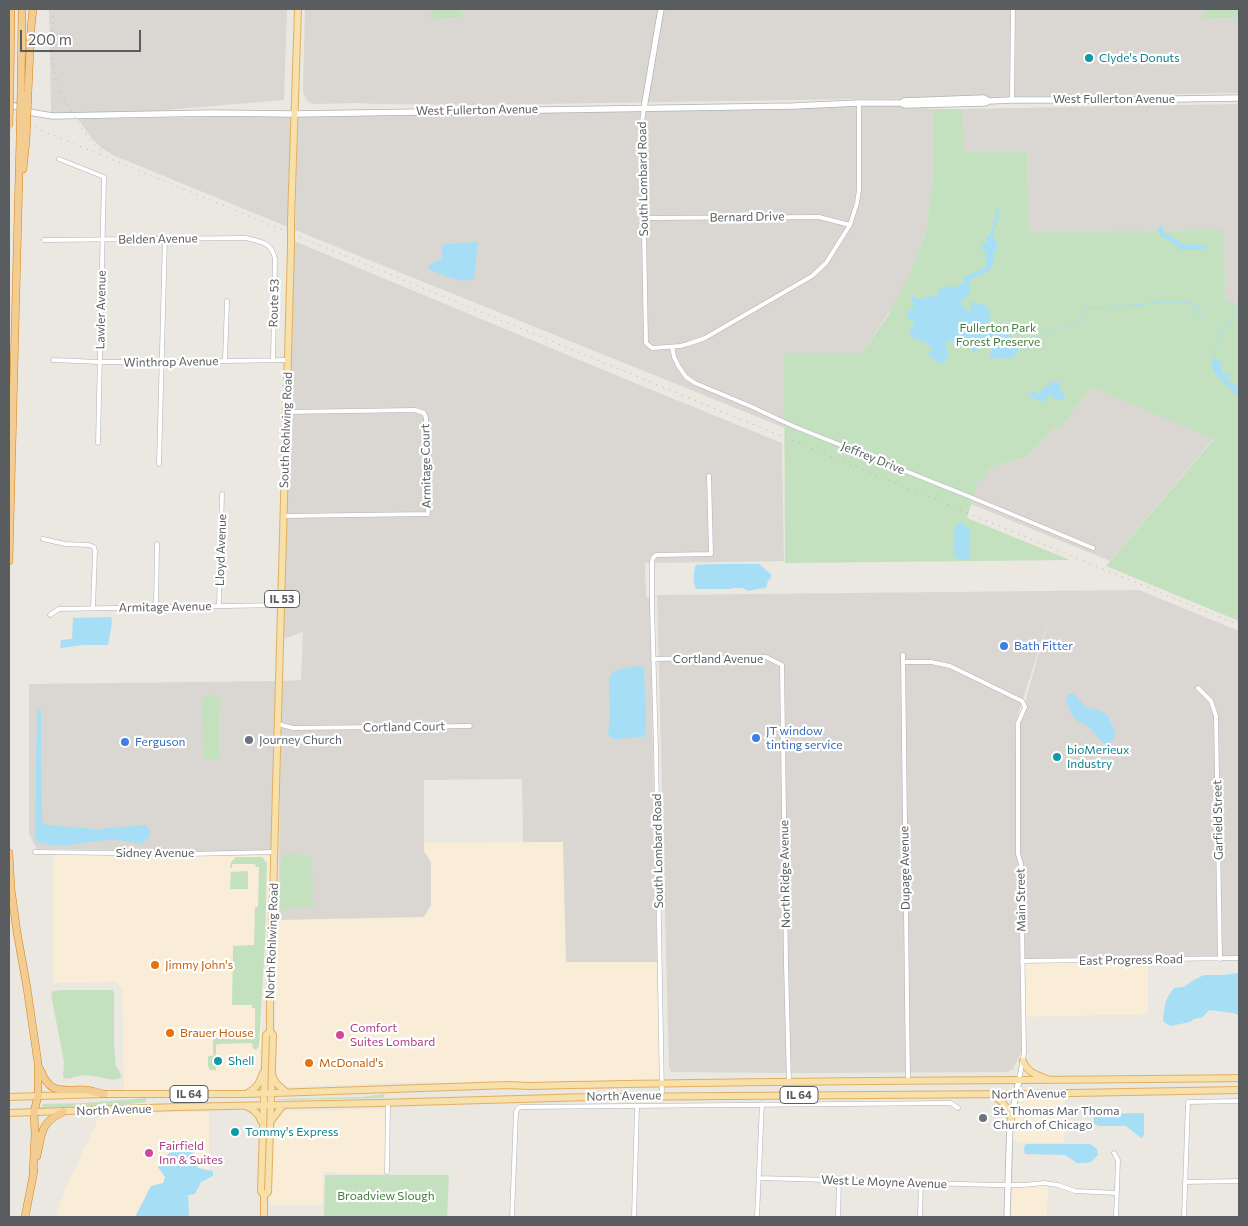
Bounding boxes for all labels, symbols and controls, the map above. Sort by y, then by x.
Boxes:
scale bar [22,20,144,52]
text: 200 m [28,30,72,48]
place label: Clyde's Donuts [1099,51,1180,65]
marker: Clyde's Donuts [1083,52,1095,64]
street label: West Fullerton Avenue [1053,92,1175,106]
street label: West Fullerton Avenue [416,102,538,118]
street label: South Lombard Road [635,122,651,236]
street label: Bernard Drive [709,209,785,225]
street label: Belden Avenue [118,231,198,247]
street label: Lawler Avenue [93,270,109,350]
street label: Route 53 [266,278,282,328]
park label: Fullerton Park Forest Preserve [956,321,1040,349]
street label: Winthrop Avenue [123,354,219,370]
street label: South Rohlwing Road [277,372,295,488]
street label: Armitage Court [418,424,434,508]
street label: Jeffrey Drive [839,439,907,477]
street label: Lloyd Avenue [213,514,229,586]
road number: IL 53 [264,590,300,608]
street label: Armitage Avenue [118,599,212,615]
place label: Bath Fitter [1014,639,1073,653]
marker: Bath Fitter [998,640,1010,652]
street label: Cortland Avenue [673,652,763,666]
street label: Cortland Court [363,719,445,735]
place label: JT window tinting service [766,724,843,752]
marker: JT window tinting service [750,732,762,744]
place label: Journey Church [259,733,342,747]
marker: Journey Church [243,734,255,746]
place label: Ferguson [135,735,185,749]
marker: Ferguson [119,736,131,748]
place label: bioMerieux Industry [1067,743,1129,771]
marker: bioMerieux Industry [1051,751,1063,763]
street label: Garfield Street [1210,780,1226,860]
street label: South Lombard Road [650,794,666,908]
street label: North Ridge Avenue [777,820,793,928]
street label: Dupage Avenue [897,826,913,910]
street label: Sidney Avenue [116,846,194,860]
street label: Main Street [1013,868,1029,932]
street label: North Rohlwing Road [263,883,281,999]
street label: East Progress Road [1079,952,1183,968]
place label: Jimmy John's [165,958,233,972]
marker: Jimmy John's [149,959,161,971]
place label: Comfort Suites Lombard [350,1021,435,1049]
place label: Brauer House [180,1026,253,1040]
marker: Brauer House [164,1027,176,1039]
marker: Comfort Suites Lombard [334,1029,346,1041]
place label: Shell [228,1054,254,1068]
marker: Shell [212,1055,224,1067]
place label: McDonald's [319,1056,383,1070]
marker: McDonald's [303,1057,315,1069]
road number: IL 64 [170,1086,208,1102]
road number: IL 64 [780,1086,818,1104]
street label: North Avenue [991,1086,1067,1102]
street label: North Avenue [586,1088,662,1104]
street label: North Avenue [76,1101,152,1119]
place label: St. Thomas Mar Thoma Church of Chicago [993,1104,1119,1132]
marker: St. Thomas Mar Thoma Church of Chicago [977,1112,989,1124]
place label: Tommy's Express [245,1125,339,1139]
marker: Tommy's Express [229,1126,241,1138]
place label: Fairfield Inn & Suites [159,1139,223,1167]
marker: Fairfield Inn & Suites [143,1147,155,1159]
street label: West Le Moyne Avenue [821,1173,947,1191]
park label: Broadview Slough [337,1189,435,1203]

